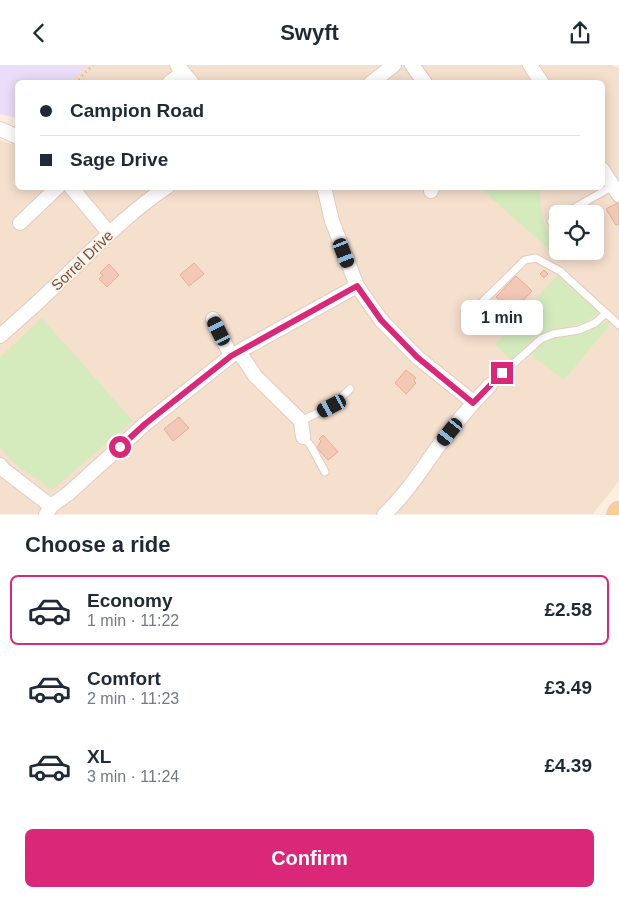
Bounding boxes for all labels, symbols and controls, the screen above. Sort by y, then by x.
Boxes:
icon: back [25,19,53,47]
icon: share [566,19,594,47]
text: Swyft [280,20,339,45]
text: Campion Road [70,100,204,121]
text: Sage Drive [70,149,168,170]
map controls [549,205,604,260]
button: locate [549,205,604,260]
street label: Sorrel Drive [48,226,116,294]
car [331,236,356,270]
callout: 1 min [461,301,543,335]
text: 1 min [481,309,523,326]
car [205,314,232,348]
route end [491,362,513,384]
car [315,392,348,420]
car [434,416,465,448]
route start [109,436,131,458]
text: Choose a ride [25,532,170,557]
icon: car [27,588,72,633]
text: Economy [87,590,173,611]
text: £2.58 [544,599,592,620]
text: 1 min · 11:22 [87,612,179,629]
icon: car [27,666,72,711]
text: Comfort [87,668,161,689]
text: £3.49 [544,677,592,698]
text: 2 min · 11:23 [87,690,179,707]
icon: car [27,744,72,789]
text: XL [87,746,111,767]
text: £4.39 [544,755,592,776]
text: 3 min · 11:24 [87,768,179,785]
button: Confirm [25,829,594,887]

